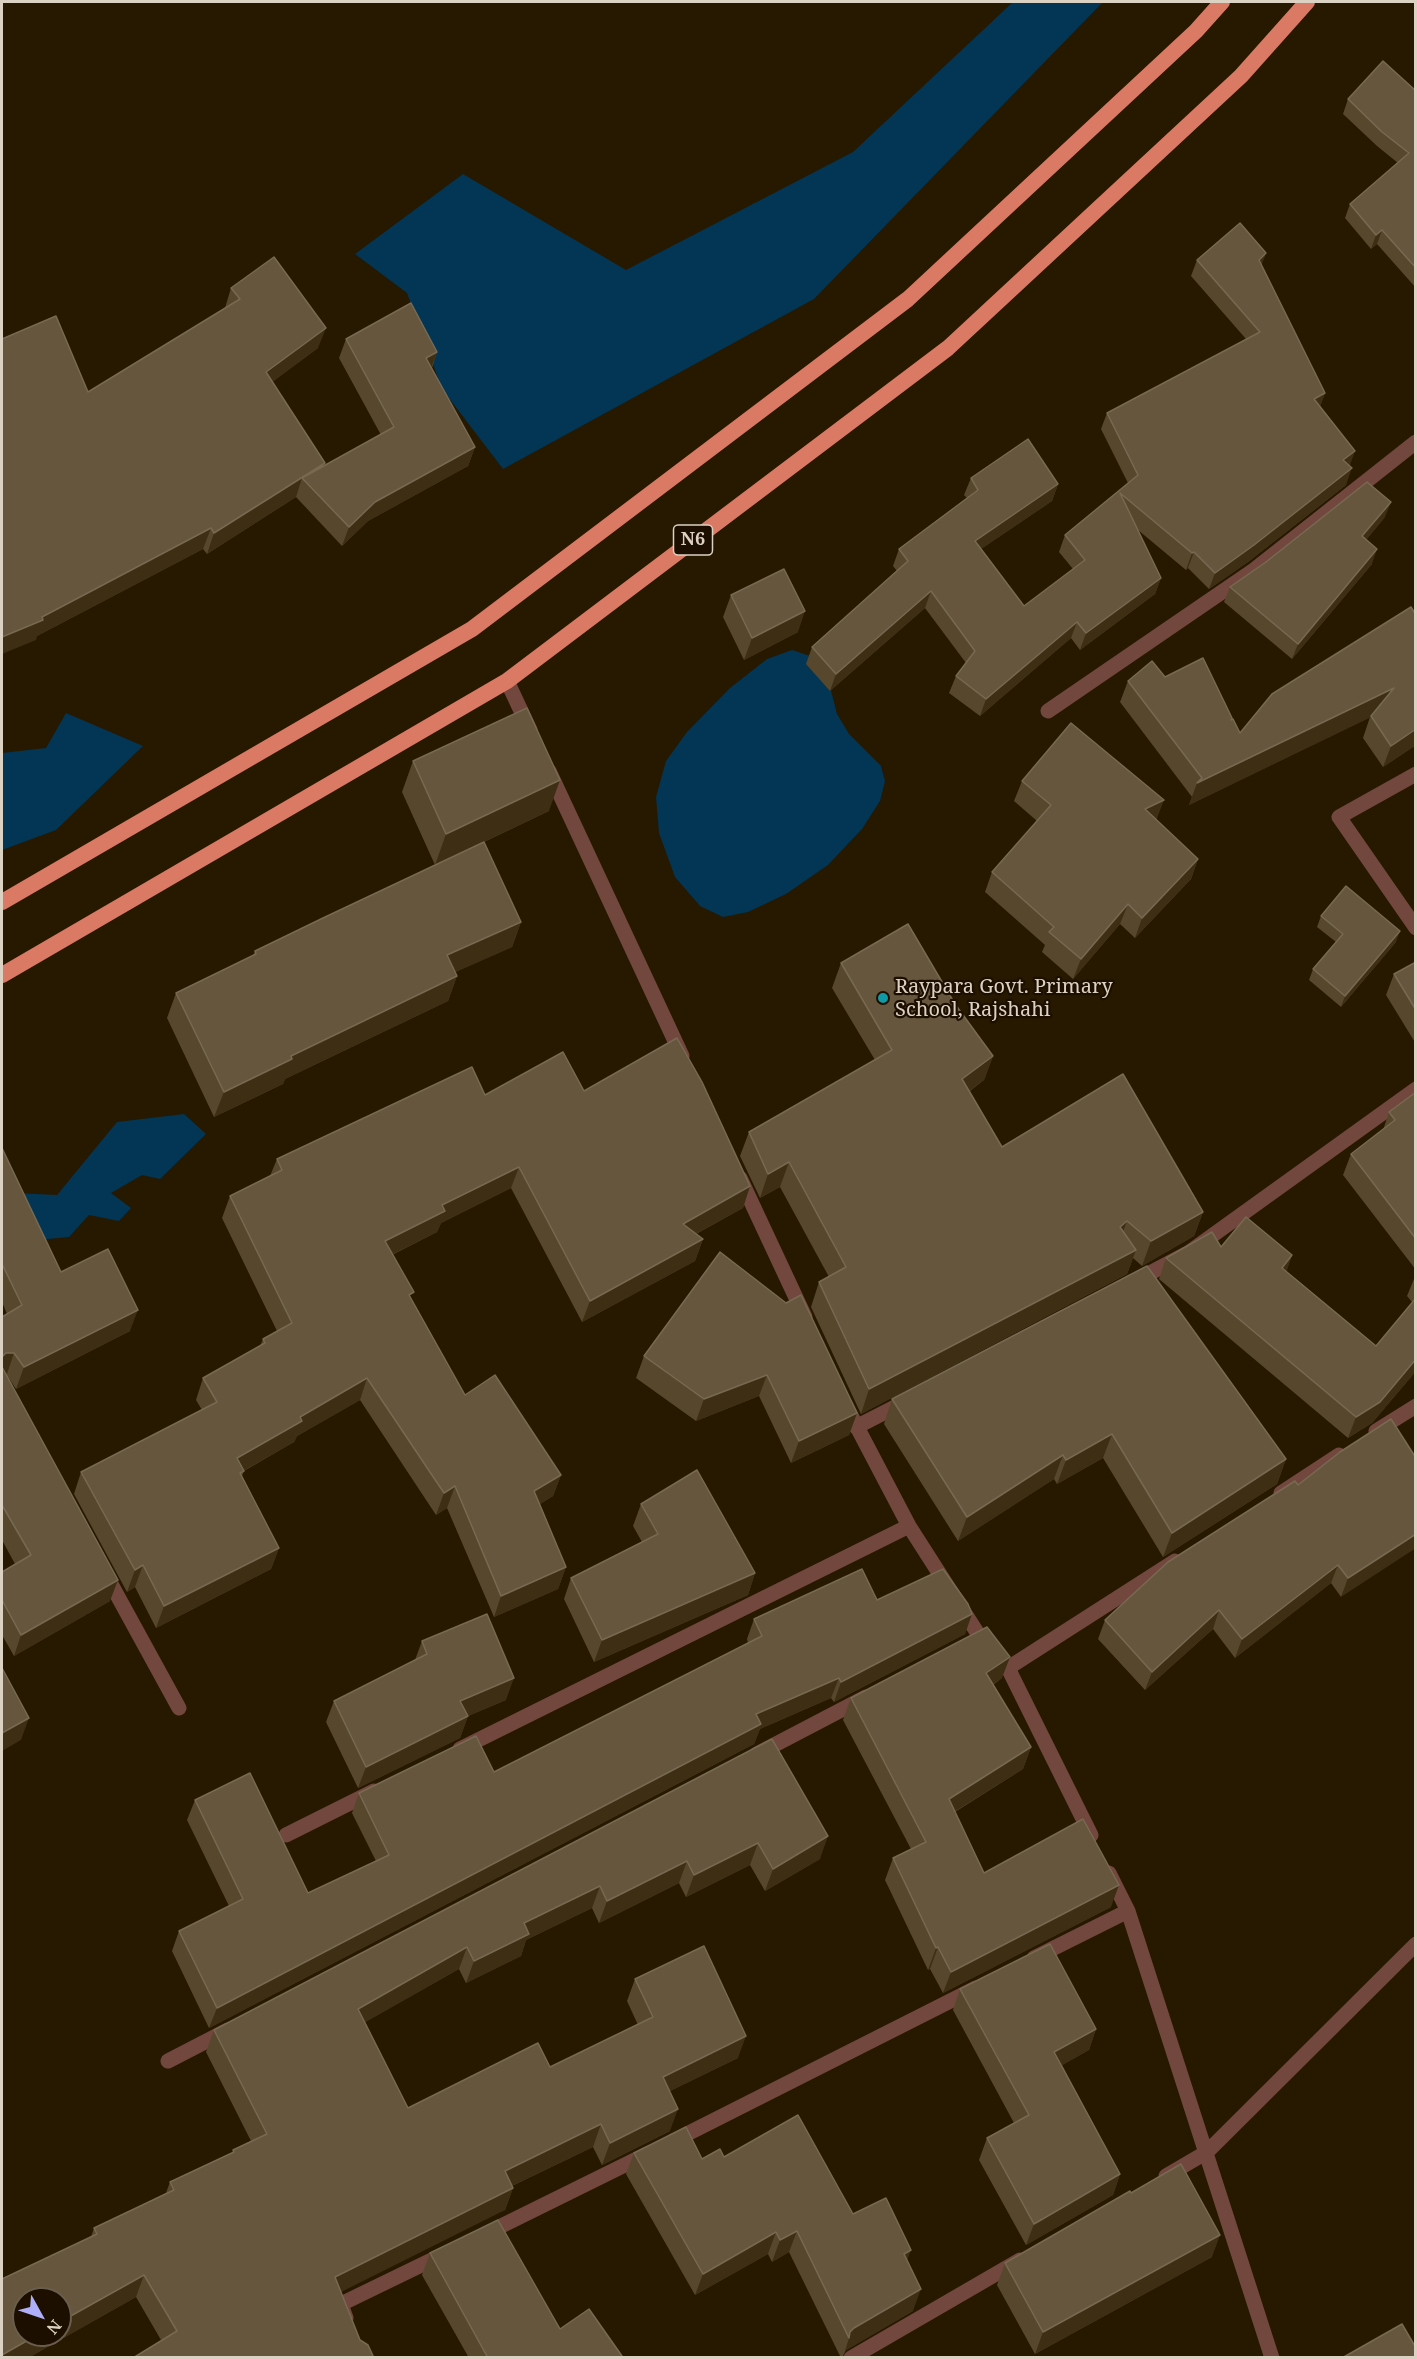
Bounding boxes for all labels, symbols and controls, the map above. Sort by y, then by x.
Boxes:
road number: N6 [674,525,712,555]
place label: Raypara Govt. Primary School, Rajshahi [895,975,1113,1022]
marker: Raypara Govt. Primary School, Rajshahi [876,991,890,1005]
north arrow [12,2287,72,2347]
text: N [42,2315,67,2339]

